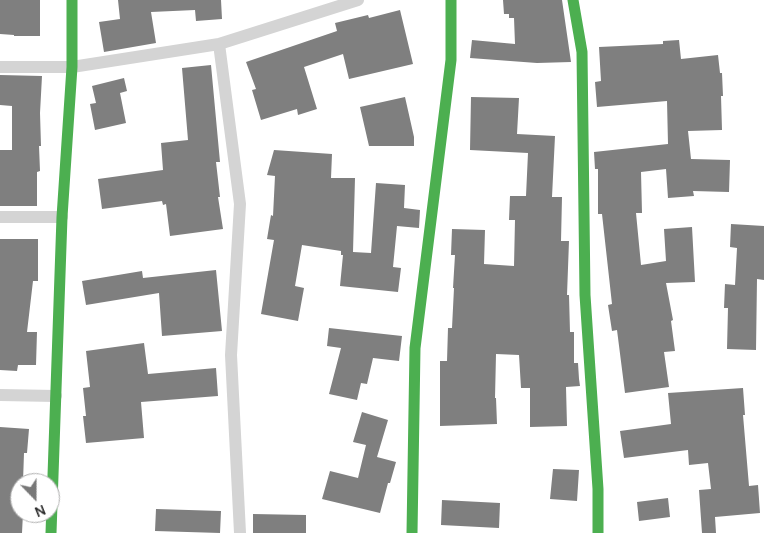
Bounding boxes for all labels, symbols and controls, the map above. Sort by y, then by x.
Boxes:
north arrow [10,473,60,523]
text: N [32,501,49,522]

